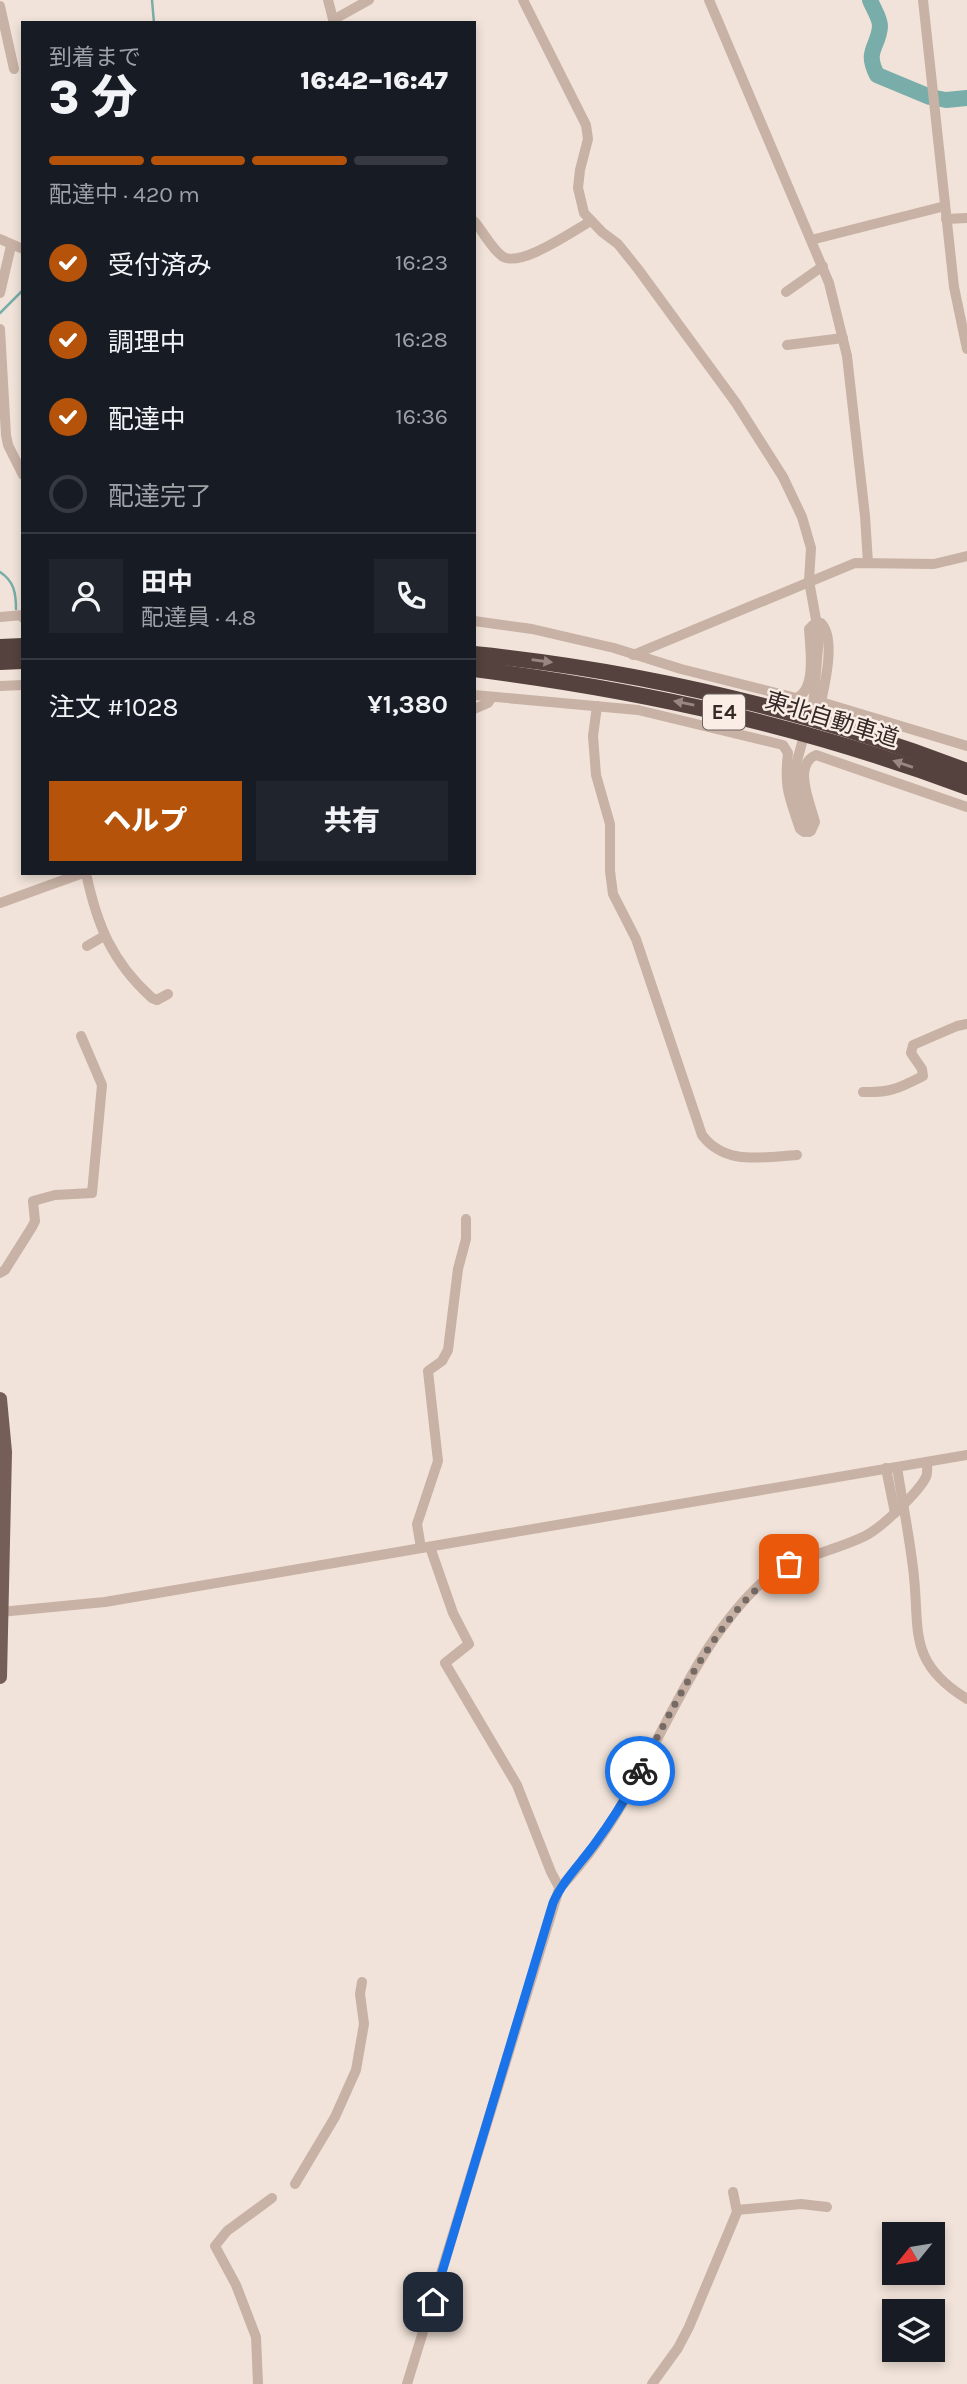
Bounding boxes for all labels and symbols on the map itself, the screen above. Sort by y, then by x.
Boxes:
one-way arrow [531,656,553,667]
street label: 東北自動車道 [762,686,902,753]
road number: E4 [703,694,745,730]
one-way arrow [673,698,695,709]
one-way arrow [892,758,913,769]
pin [759,1534,819,1594]
courier [605,1736,675,1806]
north arrow [882,2222,945,2286]
pin [403,2272,463,2332]

